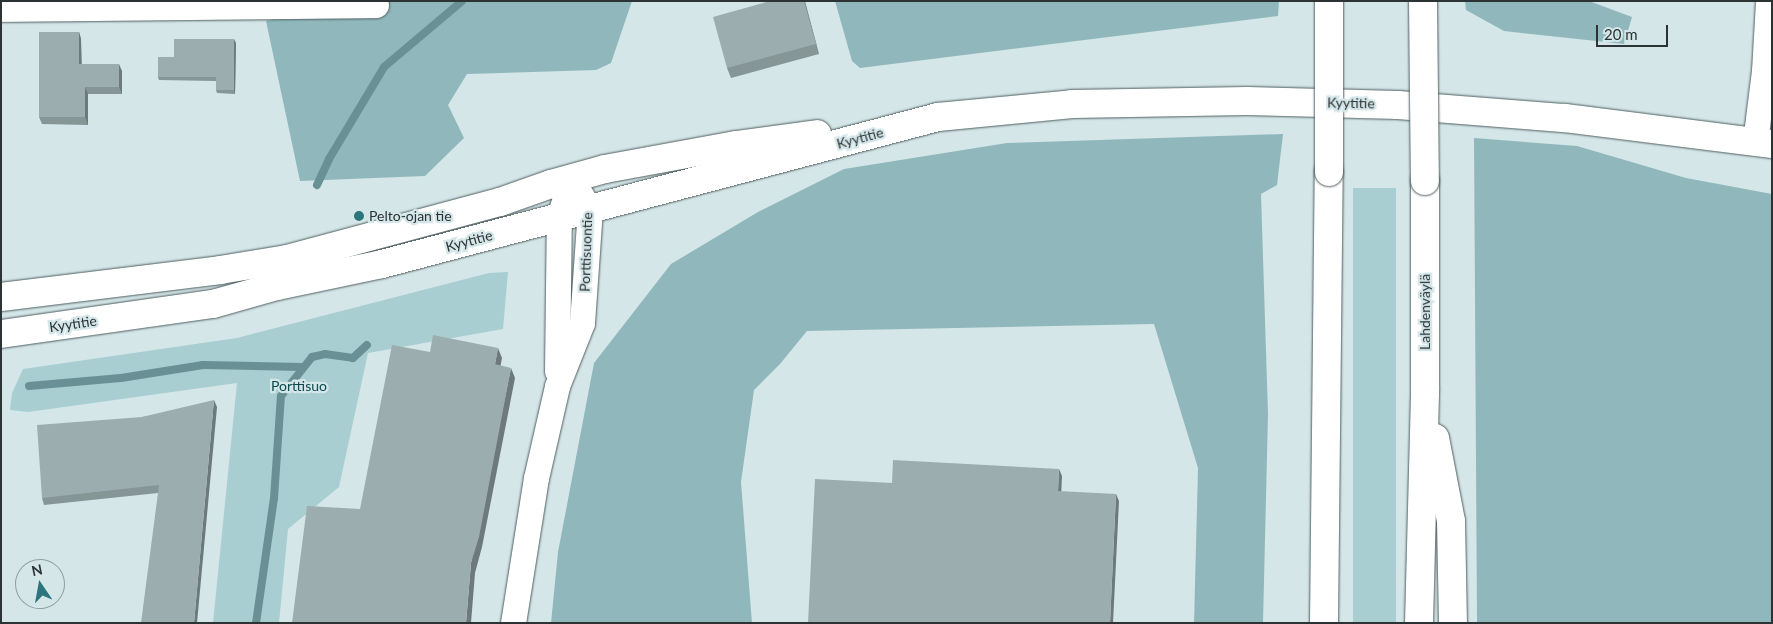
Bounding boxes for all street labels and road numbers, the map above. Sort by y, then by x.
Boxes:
street label: Kyytitie [1327,94,1375,112]
street label: Kyytitie [835,124,885,152]
street label: Porttisuontie [576,212,596,292]
street label: Kyytitie [444,227,494,255]
street label: Lahdenväylä [1417,274,1433,350]
street label: Kyytitie [48,312,98,336]

